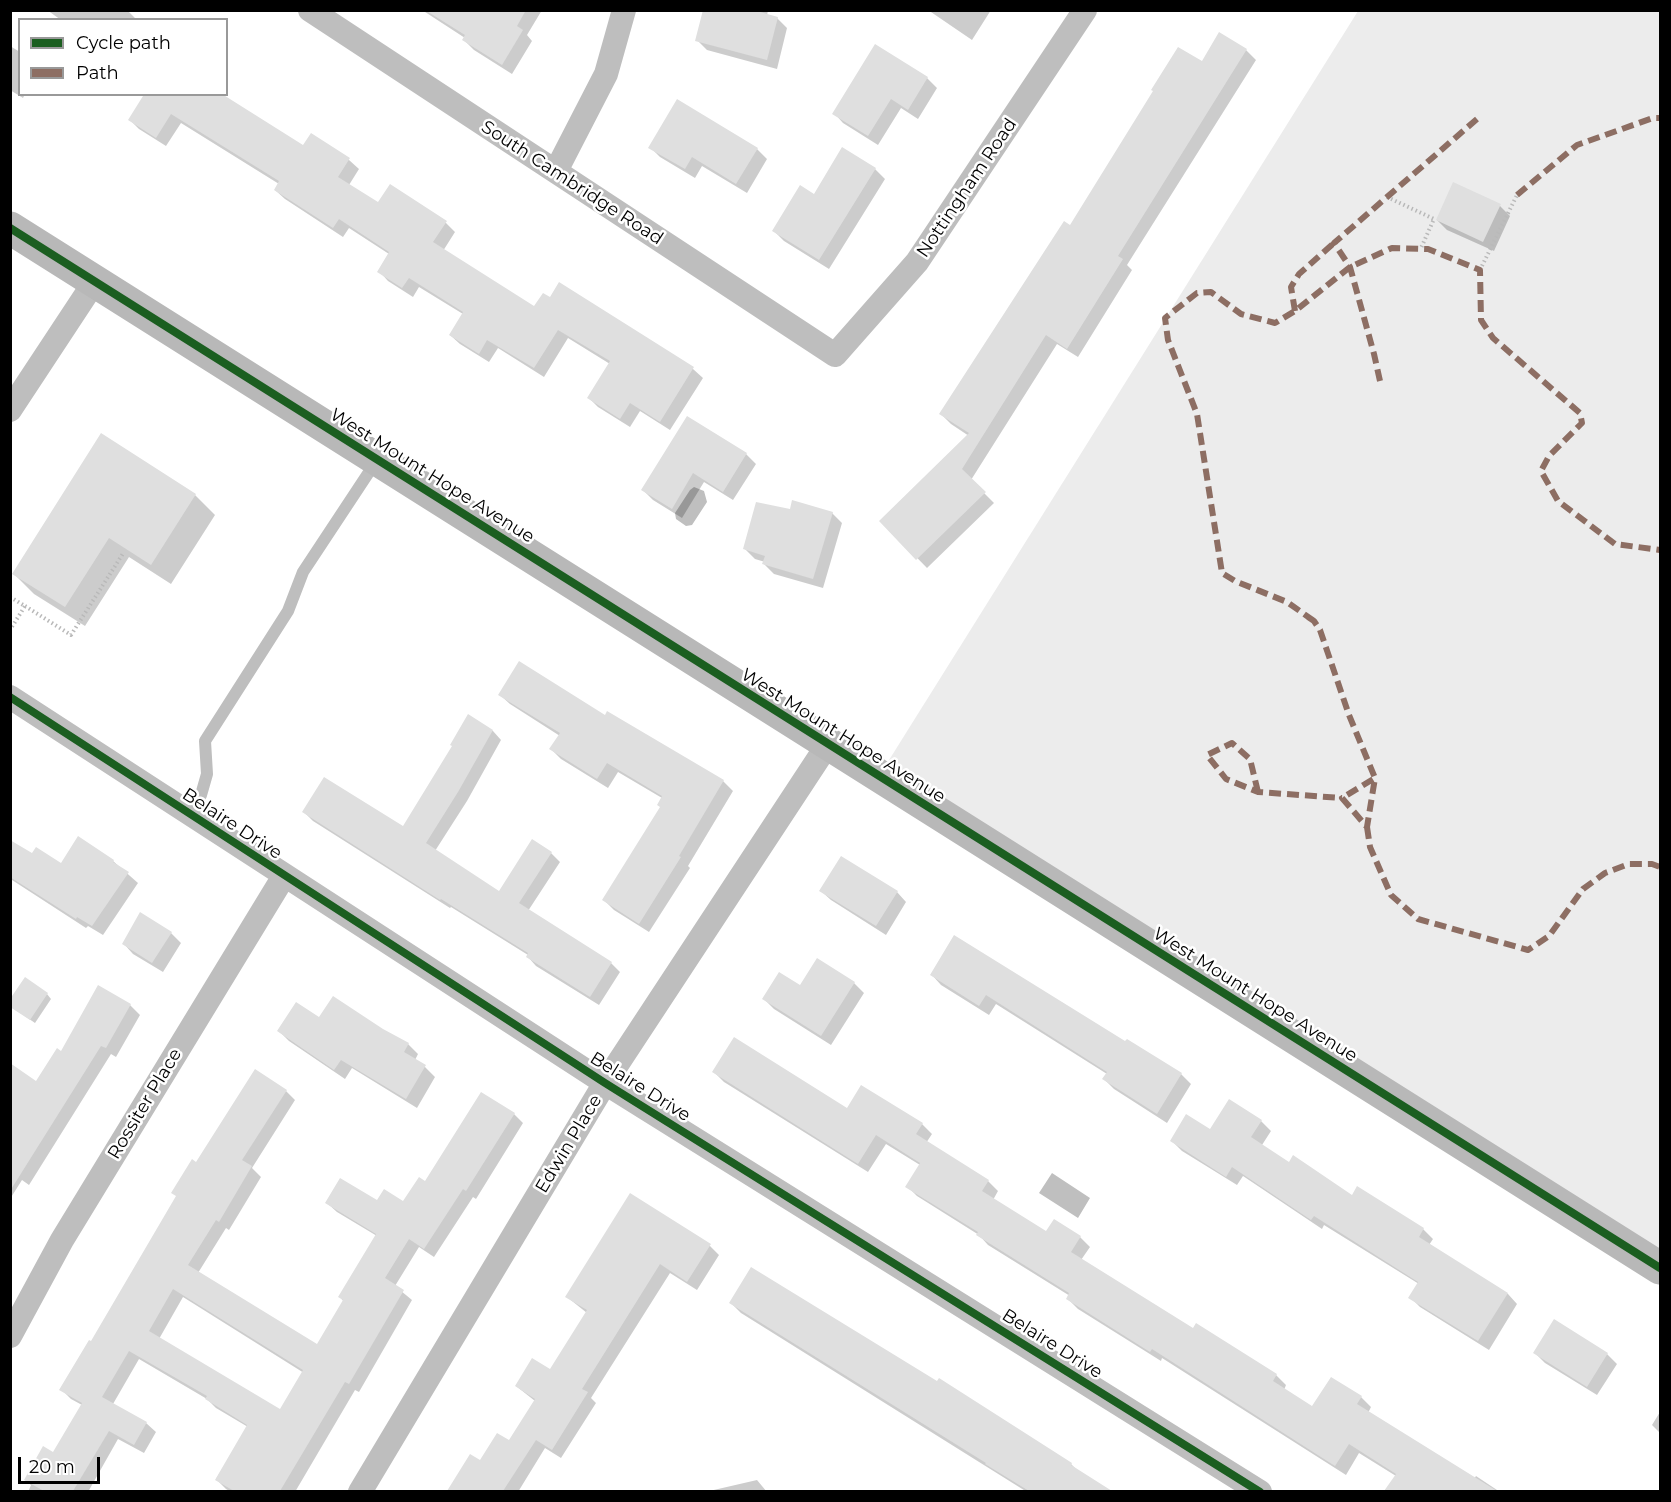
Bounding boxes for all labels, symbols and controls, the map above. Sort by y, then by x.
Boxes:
legend [18,18,228,96]
text: Cycle path [76,32,171,54]
text: Path [76,62,119,84]
street label: Nottingham Road [912,114,1022,262]
street label: South Cambridge Road [477,116,667,250]
street label: West Mount Hope Avenue [326,404,538,548]
street label: West Mount Hope Avenue [737,664,949,808]
street label: Belaire Drive [178,784,286,864]
street label: West Mount Hope Avenue [1149,923,1361,1067]
street label: Rossiter Place [103,1045,187,1163]
street label: Belaire Drive [586,1048,694,1126]
street label: Edwin Place [531,1091,607,1197]
street label: Belaire Drive [998,1305,1106,1383]
scale bar [21,1445,104,1483]
text: 20 m [29,1456,75,1478]

